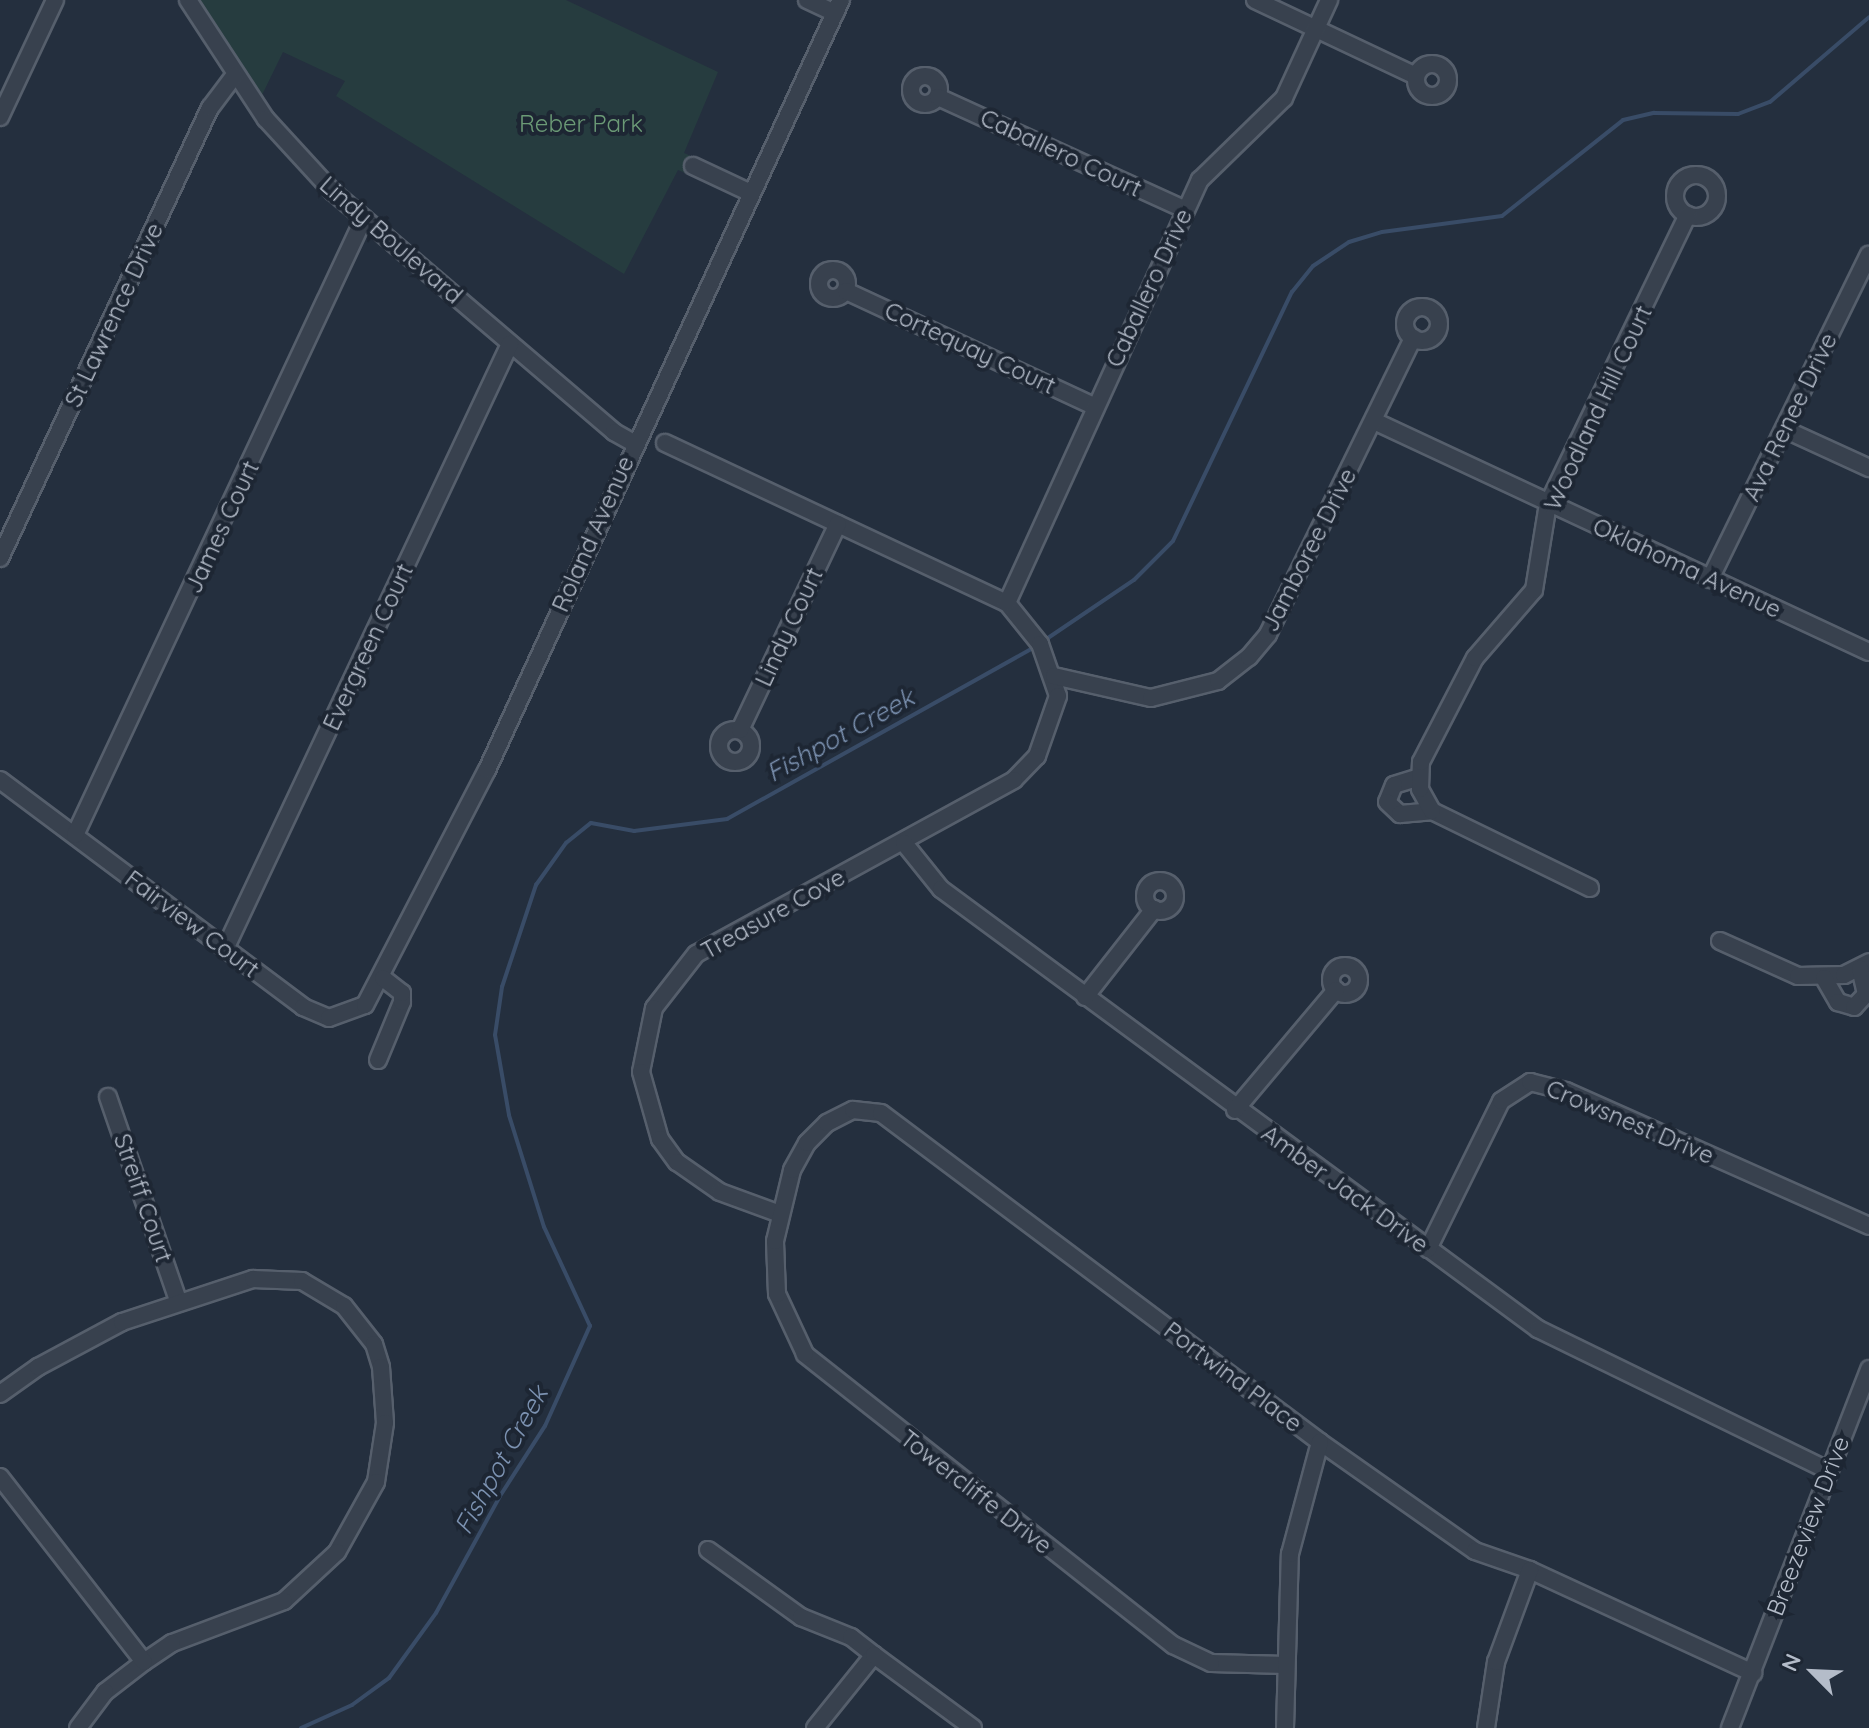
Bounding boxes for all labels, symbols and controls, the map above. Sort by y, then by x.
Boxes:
street label: Caballero Court [976,103,1146,203]
park label: Reber Park [519,110,643,138]
street label: Lindy Boulevard [314,170,468,310]
street label: Caballero Drive [1100,204,1198,372]
street label: St Lawrence Drive [59,218,169,412]
street label: Cortequay Court [880,296,1060,400]
street label: Woodland Hill Court [1538,301,1658,515]
street label: Ava Renee Drive [1737,328,1843,506]
street label: Roland Avenue [546,452,640,616]
street label: James Court [179,456,265,598]
street label: Jamboree Drive [1255,464,1363,636]
street label: Oklahoma Avenue [1588,512,1786,624]
street label: Evergreen Court [317,559,419,735]
street label: Lindy Court [749,563,829,691]
water label: Fishpot Creek [761,682,919,788]
street label: Treasure Cove [696,863,850,965]
street label: Fairview Court [119,864,265,984]
street label: Crowsnest Drive [1542,1074,1718,1170]
street label: Amber Jack Drive [1256,1119,1434,1259]
street label: Streiff Court [108,1130,178,1266]
street label: Portwind Place [1158,1316,1308,1438]
water label: Fishpot Creek [448,1381,554,1539]
street label: Towercliffe Drive [894,1424,1058,1560]
street label: Breezeview Drive [1761,1432,1855,1620]
north arrow [1773,1632,1853,1712]
text: N [1775,1649,1807,1675]

